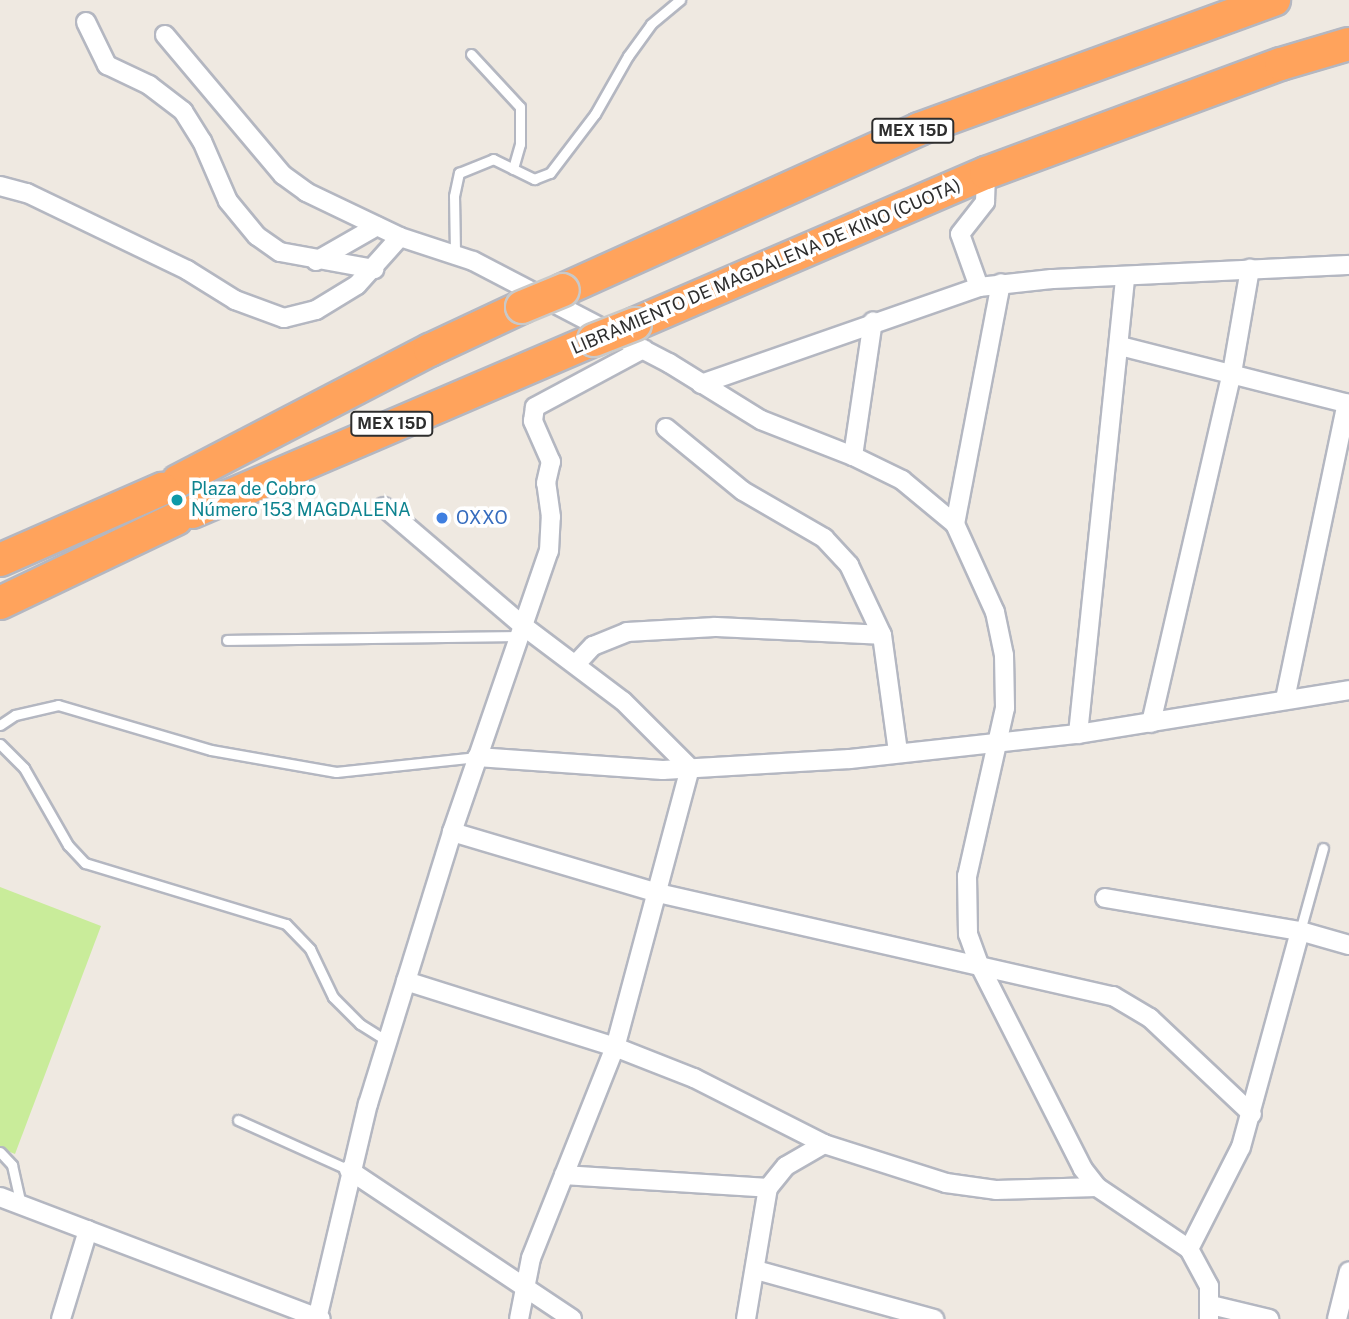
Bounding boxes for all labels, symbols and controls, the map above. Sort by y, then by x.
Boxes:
road number: MEX 15D [871,119,955,144]
street label: LIBRAMIENTO DE MAGDALENA DE KINO (CUOTA) [568,175,964,359]
road number: MEX 15D [350,412,434,436]
place label: Plaza de Cobro Número 153 MAGDALENA [191,479,411,522]
marker: Plaza de Cobro Número 153 MAGDALENA [169,492,185,508]
place label: OXXO [456,507,508,529]
marker: OXXO [434,510,450,526]

